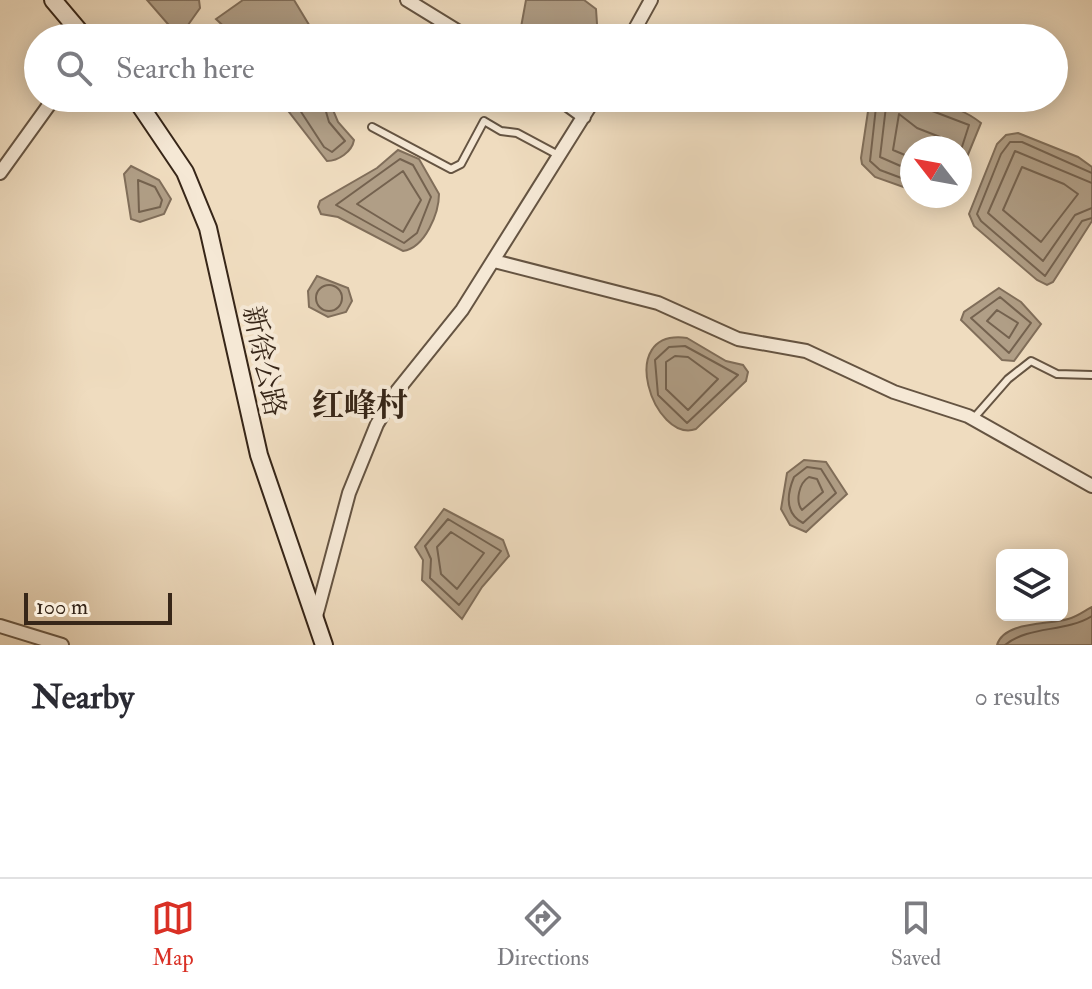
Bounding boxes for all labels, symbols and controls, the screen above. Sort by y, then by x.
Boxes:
search box [24,24,1068,112]
icon: search [52,46,96,90]
text: Search here [116,50,255,87]
north arrow [900,136,972,208]
street label: 新徐公路 [235,303,292,420]
district label: 红峰村 [312,386,408,426]
map controls [996,549,1068,621]
button: layers [996,549,1068,621]
scale bar [24,589,172,625]
text: 100 m [36,593,88,621]
text: Nearby [32,676,134,719]
text: 0 results [975,681,1060,713]
tab: Map [151,896,195,972]
tab: Directions [497,896,589,972]
tab: Saved [891,896,941,972]

